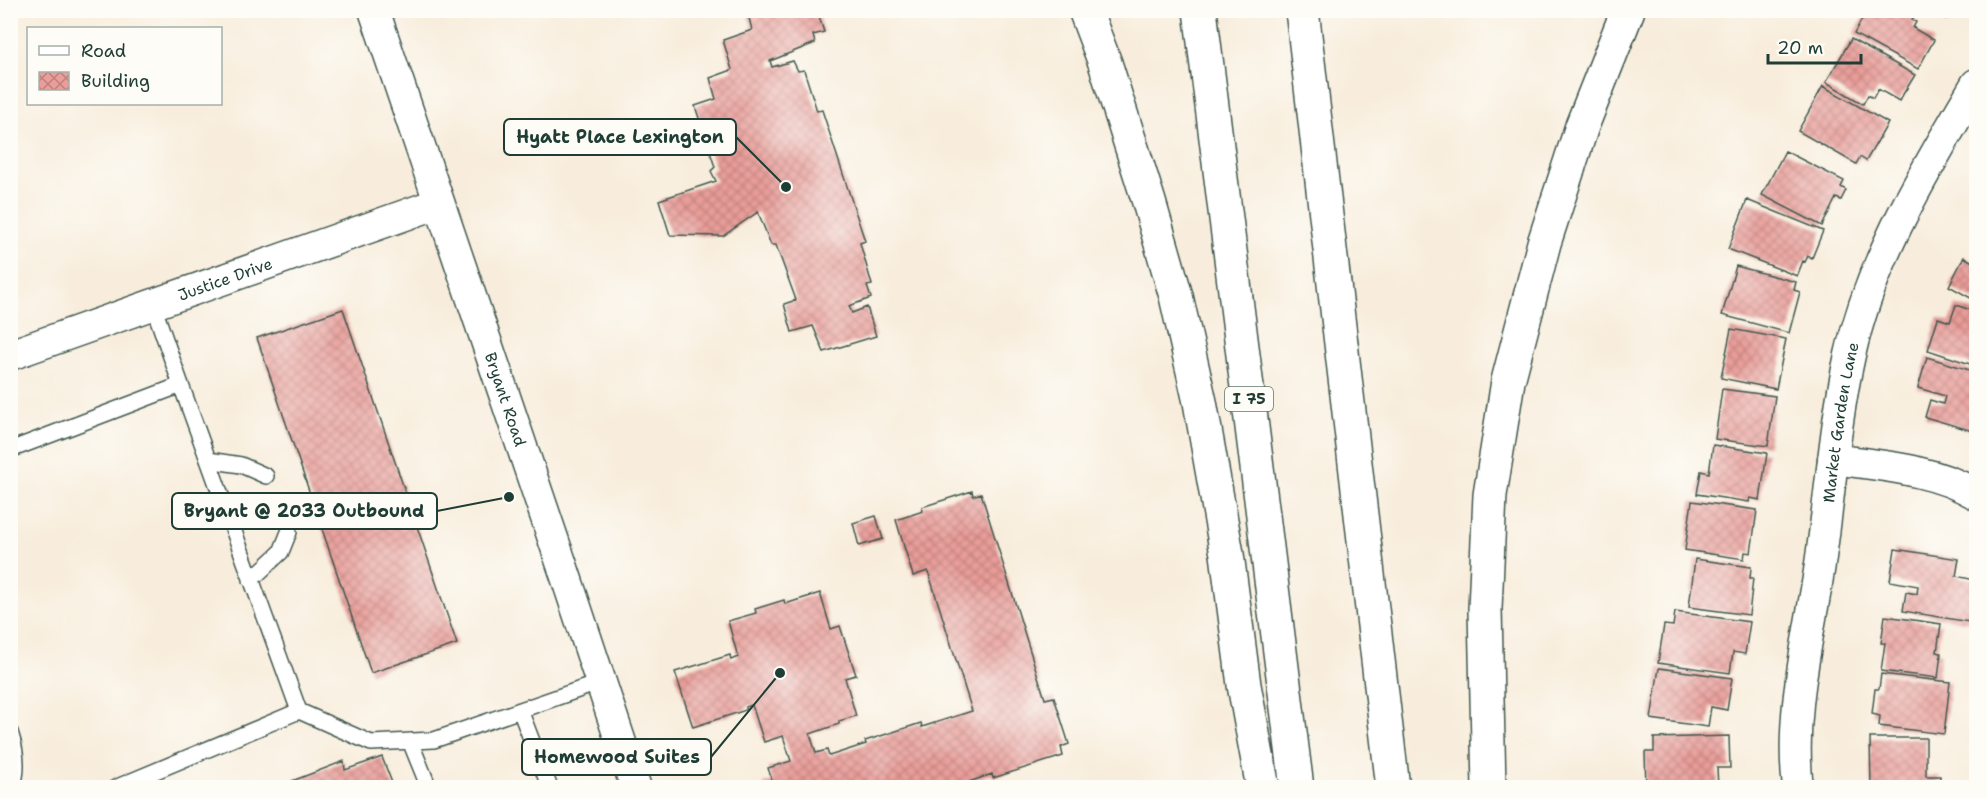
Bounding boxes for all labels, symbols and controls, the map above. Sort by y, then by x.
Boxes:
legend [27,27,222,105]
scale bar [1768,27,1861,65]
text: 20 m [1777,36,1823,60]
text: Road [81,39,126,63]
text: Building [81,69,150,93]
callout: Hyatt Place Lexington [504,119,736,155]
text: Hyatt Place Lexington [516,125,724,149]
street label: Justice Drive [175,252,275,305]
street label: Market Garden Lane [1817,340,1863,504]
street label: Bryant Road [480,350,531,449]
road number: I 75 [1225,387,1273,411]
callout: Bryant @ 2033 Outbound [172,493,437,529]
text: Bryant @ 2033 Outbound [184,499,424,523]
callout: Homewood Suites [522,739,711,775]
text: Homewood Suites [534,745,700,769]

